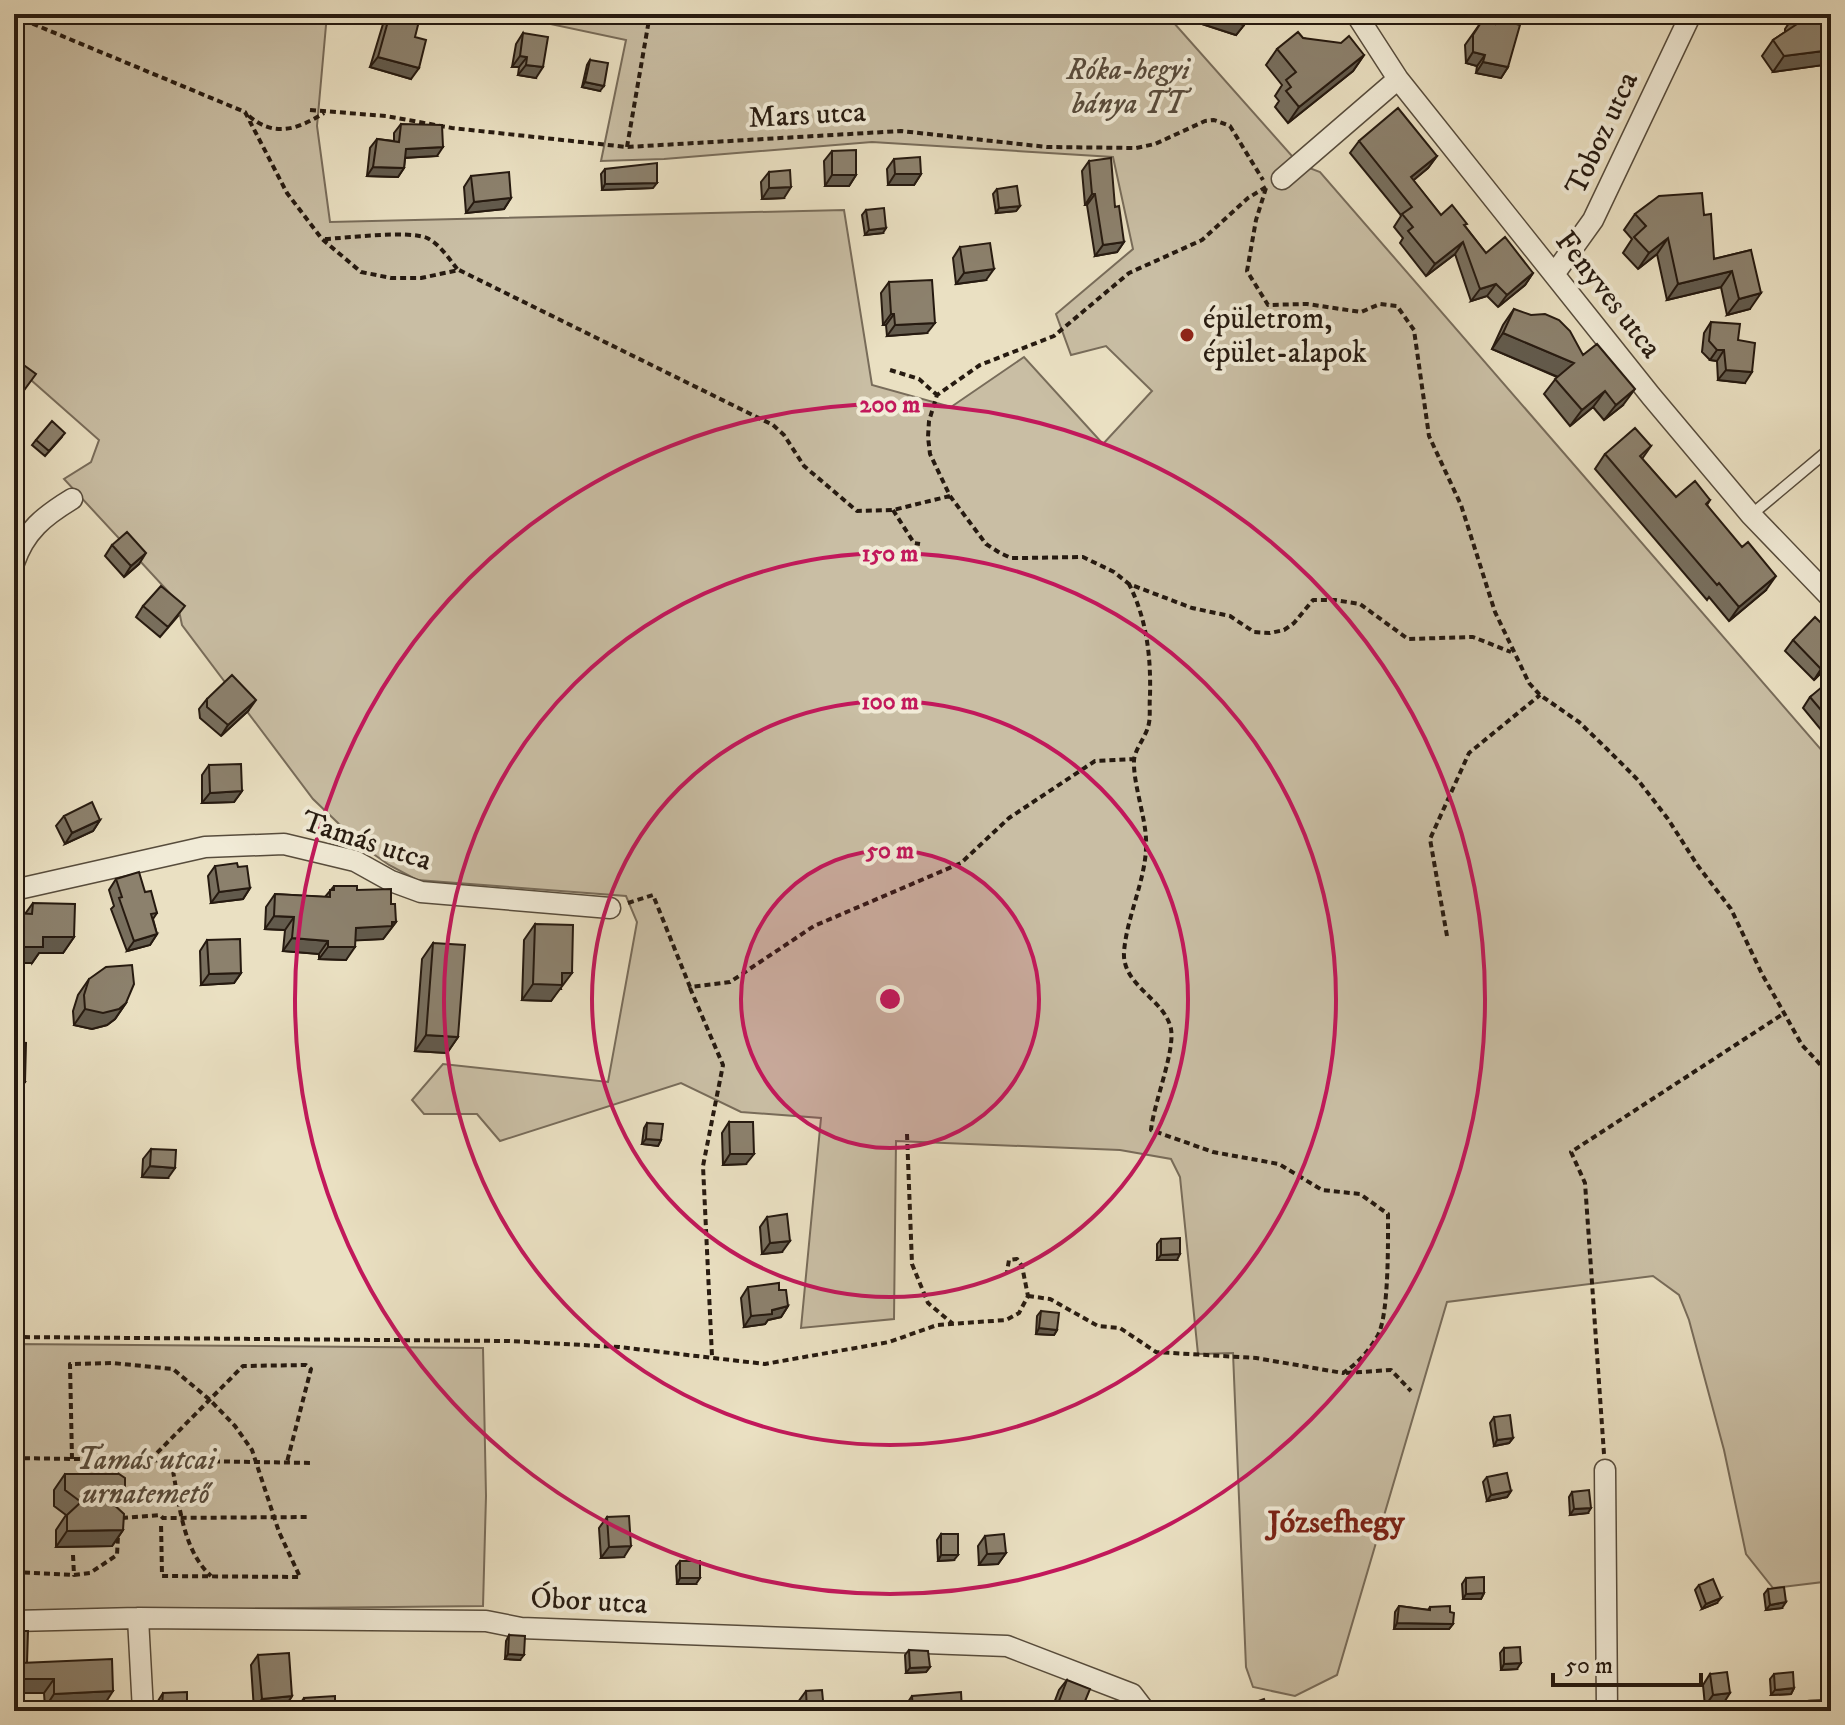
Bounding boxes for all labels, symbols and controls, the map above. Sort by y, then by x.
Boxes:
park label: Róka-hegyi bánya TT [1065,52,1192,123]
street label: Toboz utca [1558,66,1647,201]
street label: Mars utca [747,94,867,137]
street label: Fenyves utca [1547,224,1669,366]
place label: épületrom, épület-alapok [1203,301,1367,372]
marker: épületrom, épület-alapok [1178,326,1196,344]
text: 200 m [860,390,920,420]
text: 150 m [862,539,918,569]
text: 100 m [861,687,919,717]
street label: Tamás utca [297,803,436,880]
text: 50 m [865,836,914,866]
centre of rings [876,985,904,1013]
park label: Tamás utcai urnatemető [76,1442,218,1513]
district label: Józsefhegy [1265,1503,1405,1543]
street label: Óbor utca [529,1578,649,1623]
scale bar [1553,1637,1701,1687]
text: 50 m [1565,1651,1613,1681]

